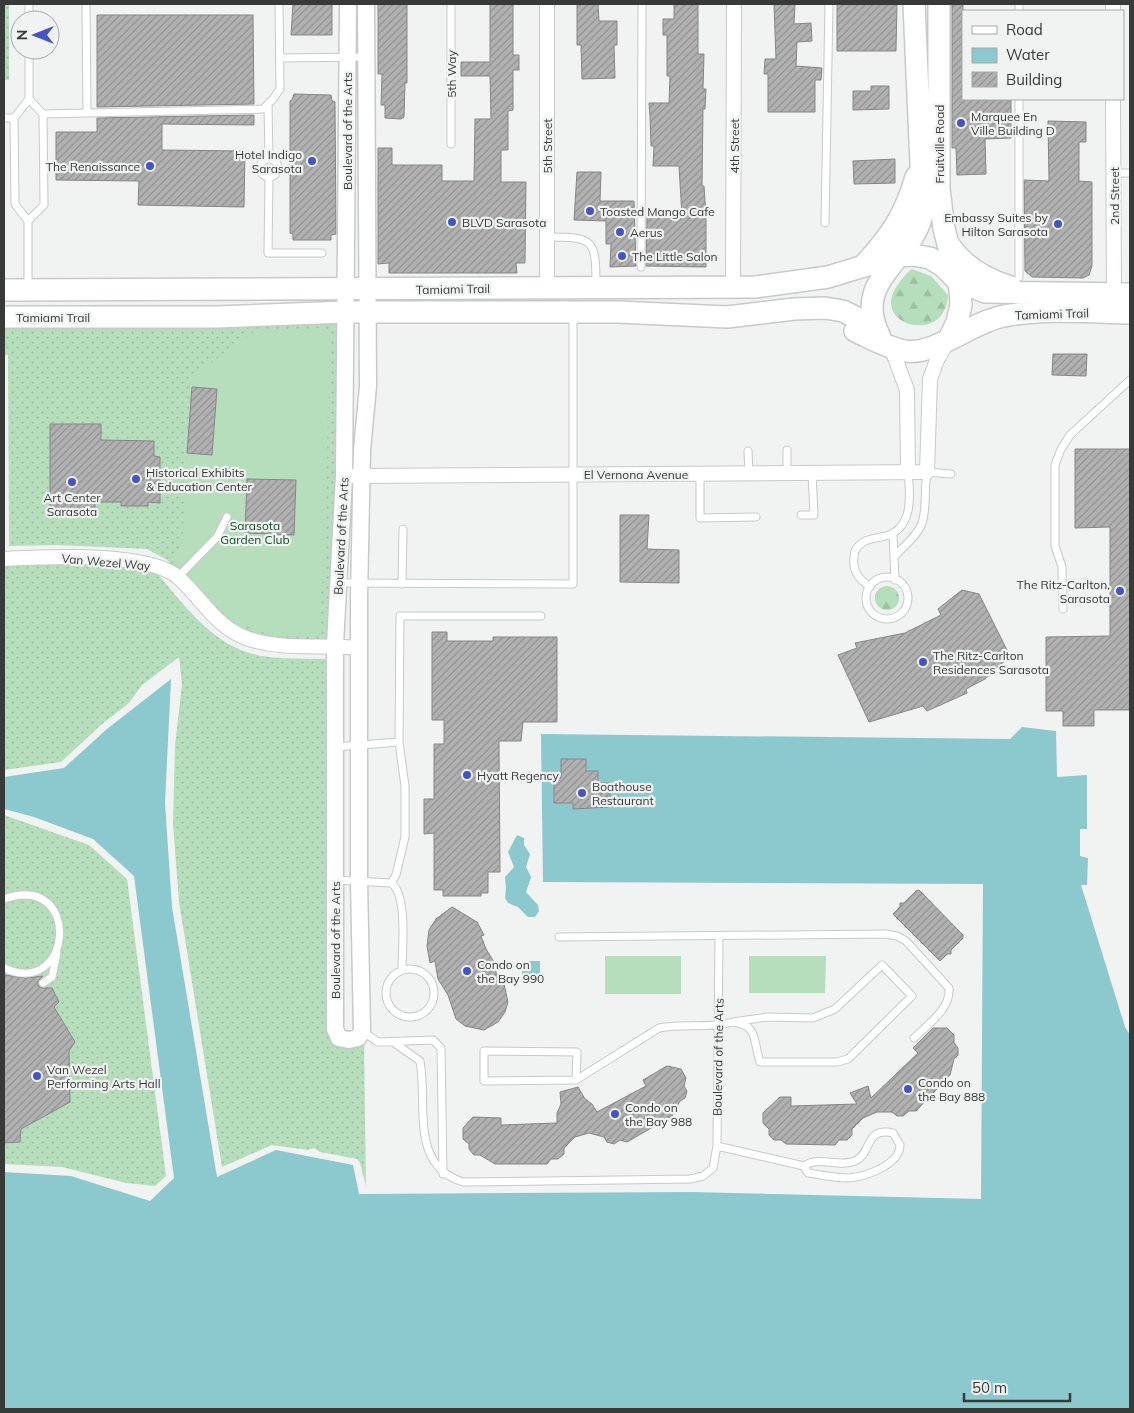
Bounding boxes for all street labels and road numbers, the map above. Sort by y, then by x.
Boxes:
street label: 5th Way [444,50,459,98]
street label: Boulevard of the Arts [340,72,355,190]
street label: Fruitville Road [932,104,947,184]
street label: 5th Street [540,119,555,173]
street label: 4th Street [727,119,742,173]
street label: 2nd Street [1107,167,1122,225]
street label: Tamiami Trail [416,281,490,297]
street label: Tamiami Trail [1015,305,1089,323]
street label: Tamiami Trail [16,310,90,325]
street label: El Vernona Avenue [584,467,688,482]
street label: Boulevard of the Arts [330,477,352,595]
street label: Van Wezel Way [61,551,152,573]
street label: Boulevard of the Arts [328,881,343,999]
street label: Boulevard of the Arts [709,998,727,1116]

